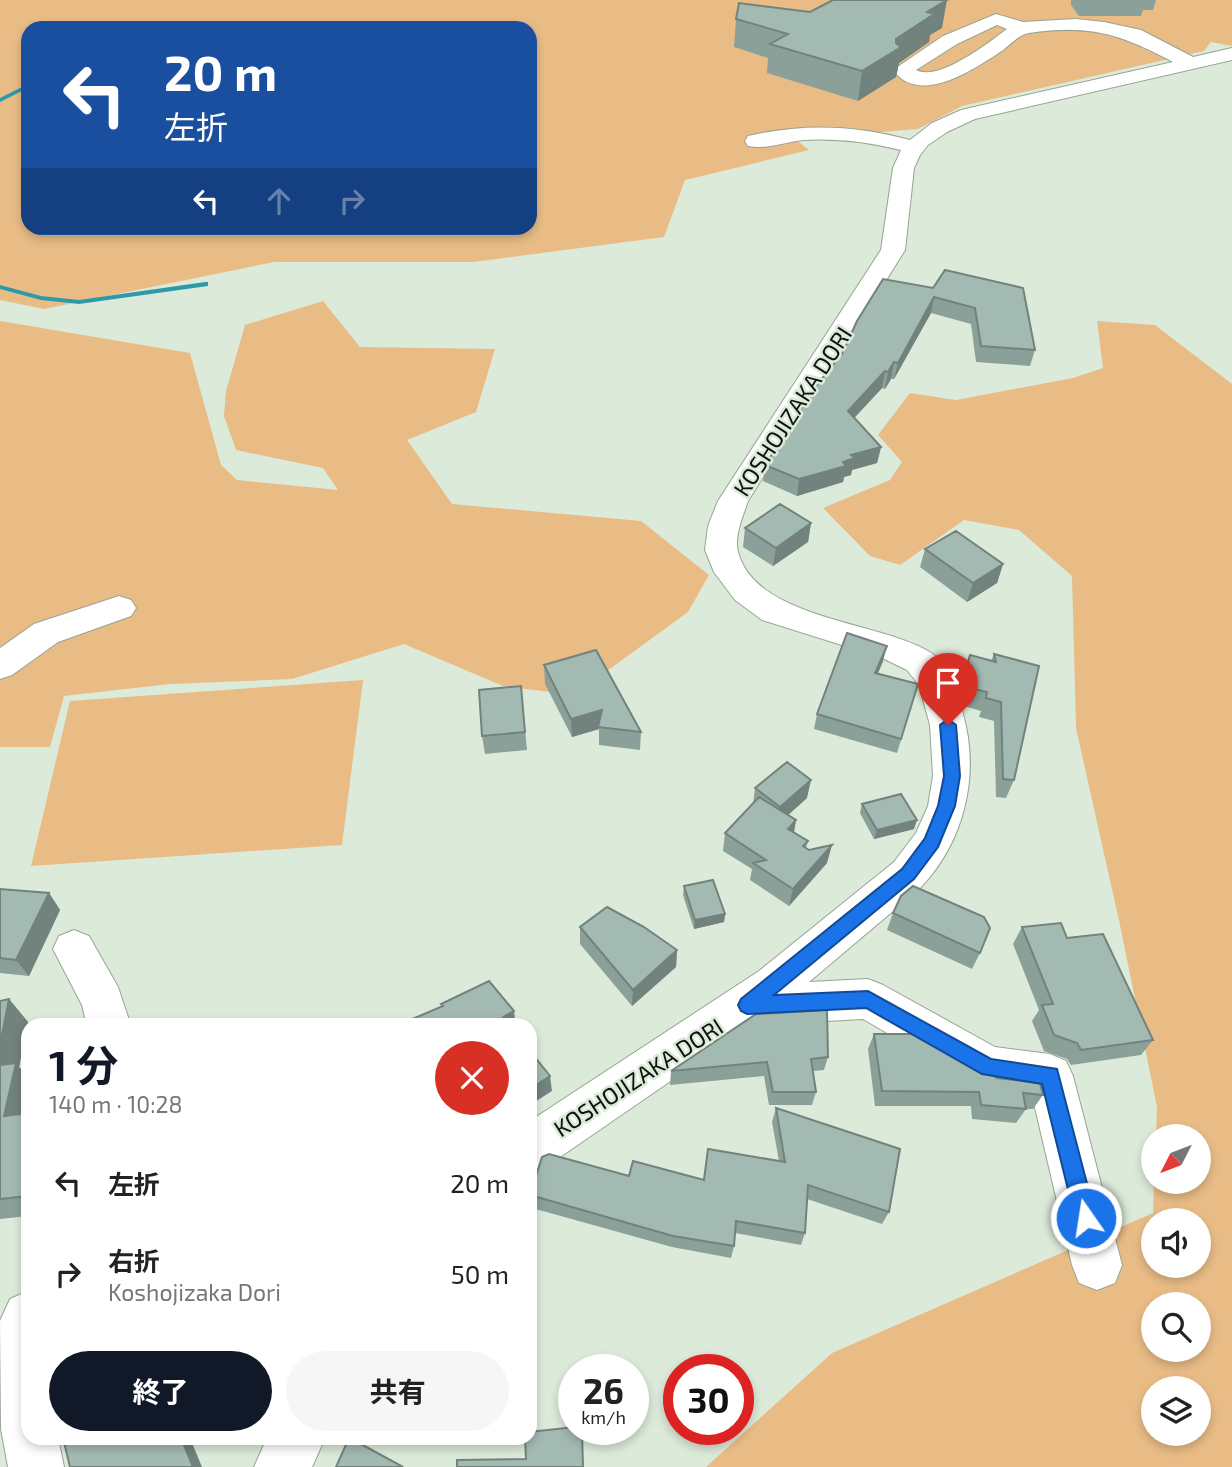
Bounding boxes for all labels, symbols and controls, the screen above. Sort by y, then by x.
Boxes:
text: 20 m [164,42,277,101]
icon: left [49,49,140,140]
text: 左折 [164,107,228,145]
icon: left [187,182,225,220]
icon: ahead [260,182,298,220]
icon: right [333,182,371,220]
street label: KOSHOJIZAKA DORI [727,321,857,501]
pin [918,653,978,725]
icon: arrive [929,664,967,702]
street label: KOSHOJIZAKA DORI [548,1012,728,1142]
text: 1 分 [49,1039,118,1089]
button: close [435,1041,509,1115]
text: 140 m · 10:28 [49,1090,182,1118]
north arrow [1141,1124,1211,1194]
map controls [1141,1124,1211,1446]
icon: left [49,1164,87,1202]
text: 20 m [450,1167,509,1198]
text: 左折 [108,1168,160,1199]
position arrow [1049,1181,1123,1255]
button: sound [1141,1208,1211,1278]
text: 右折 [108,1245,160,1276]
icon: right [49,1255,87,1293]
text: 50 m [451,1258,509,1289]
text: Koshojizaka Dori [108,1278,281,1306]
button: search [1141,1292,1211,1362]
button: 終了 [49,1351,272,1431]
button: 共有 [286,1351,509,1431]
speed limit sign: 30 [663,1354,754,1445]
text: 26 [583,1369,624,1411]
button: layers [1141,1376,1211,1446]
text: km/h [581,1406,626,1428]

